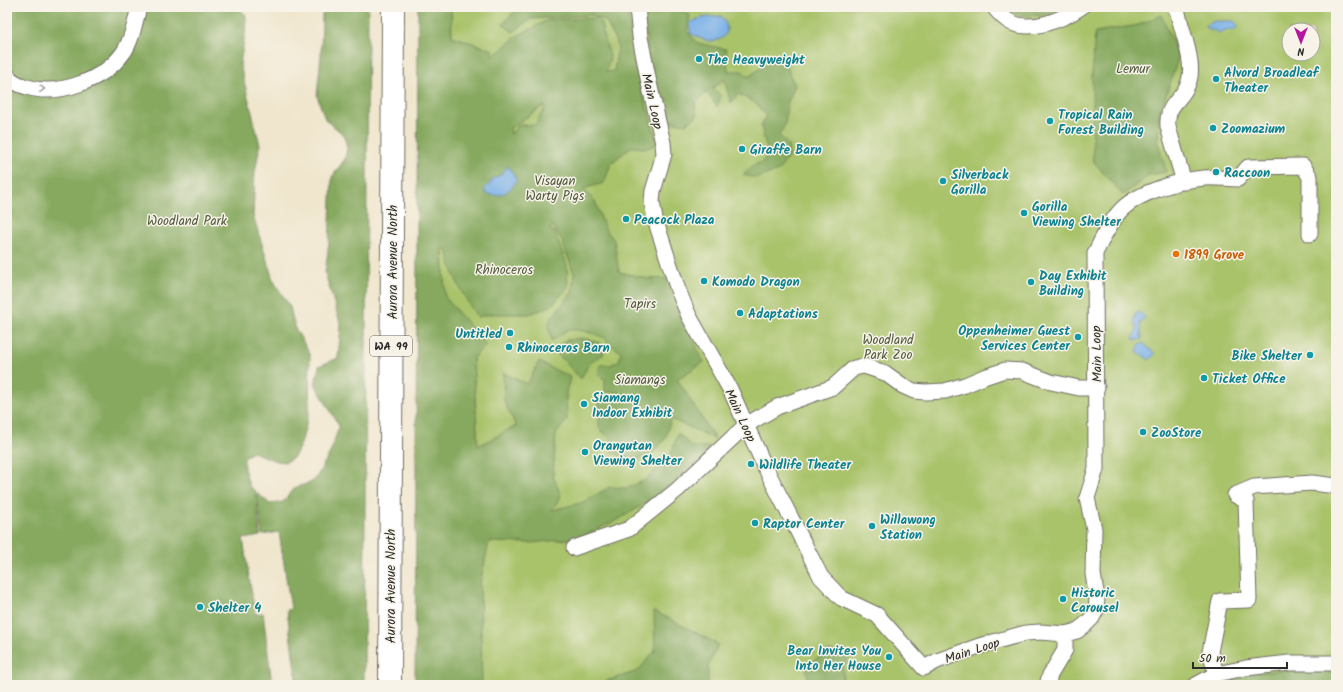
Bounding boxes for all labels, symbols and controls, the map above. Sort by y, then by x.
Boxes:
north arrow [1281,22,1321,62]
text: N [1297,42,1304,60]
place label: The Heavyweight [707,50,805,71]
marker: The Heavyweight [694,54,704,64]
park label: Lemur [1116,59,1151,80]
place label: Alvord Broadleaf Theater [1224,63,1320,99]
street label: Main Loop [635,71,668,132]
marker: Alvord Broadleaf Theater [1211,74,1221,84]
one-way arrow [39,85,45,94]
place label: Tropical Rain Forest Building [1058,105,1144,141]
marker: Tropical Rain Forest Building [1045,116,1055,126]
place label: Zoomazium [1221,119,1285,140]
marker: Zoomazium [1208,123,1218,133]
place label: Giraffe Barn [750,140,822,161]
marker: Giraffe Barn [737,144,747,154]
place label: Raccoon [1224,163,1270,184]
place label: Silverback Gorilla [951,165,1009,201]
marker: Raccoon [1211,167,1221,177]
park label: Visayan Warty Pigs [526,171,585,207]
marker: Silverback Gorilla [938,176,948,186]
place label: Gorilla Viewing Shelter [1032,197,1122,233]
street label: Aurora Avenue North [383,205,404,319]
marker: Gorilla Viewing Shelter [1019,208,1029,218]
place label: Peacock Plaza [634,210,715,231]
park label: Woodland Park [147,211,228,232]
marker: Peacock Plaza [621,214,631,224]
place label: 1899 Grove [1184,245,1245,266]
marker: 1899 Grove [1171,249,1181,259]
park label: Rhinoceros [475,260,533,281]
place label: Day Exhibit Building [1039,266,1107,302]
place label: Komodo Dragon [712,272,800,293]
marker: Komodo Dragon [699,276,709,286]
marker: Day Exhibit Building [1026,277,1036,287]
park label: Tapirs [624,294,657,315]
place label: Adaptations [748,304,818,325]
marker: Adaptations [735,308,745,318]
place label: Oppenheimer Guest Services Center [958,321,1071,357]
place label: Untitled [455,324,503,345]
street label: Main Loop [1086,325,1108,382]
marker: Untitled [505,328,515,338]
park label: Woodland Park Zoo [862,330,914,366]
marker: Oppenheimer Guest Services Center [1073,332,1083,342]
road number: WA 99 [370,336,412,356]
place label: Rhinoceros Barn [517,338,610,359]
marker: Rhinoceros Barn [504,342,514,352]
place label: Bike Shelter [1232,346,1303,367]
marker: Bike Shelter [1305,350,1315,360]
place label: Ticket Office [1212,369,1286,390]
park label: Siamangs [614,370,666,391]
marker: Ticket Office [1199,373,1209,383]
street label: Main Loop [718,386,761,446]
place label: Siamang Indoor Exhibit [592,388,673,424]
marker: Siamang Indoor Exhibit [579,399,589,409]
place label: ZooStore [1151,423,1202,444]
marker: ZooStore [1138,427,1148,437]
place label: Orangutan Viewing Shelter [593,436,683,472]
marker: Orangutan Viewing Shelter [580,447,590,457]
place label: Wildlife Theater [759,455,852,476]
marker: Wildlife Theater [746,459,756,469]
place label: Willawong Station [880,510,936,546]
place label: Raptor Center [763,514,846,535]
marker: Raptor Center [750,518,760,528]
marker: Willawong Station [867,521,877,531]
street label: Aurora Avenue North [381,529,402,643]
place label: Historic Carousel [1071,583,1119,619]
marker: Historic Carousel [1058,594,1068,604]
place label: Shelter 4 [208,598,261,619]
marker: Shelter 4 [195,602,205,612]
street label: Main Loop [942,632,1003,670]
place label: Bear Invites You Into Her House [787,641,882,677]
scale bar [1193,644,1287,670]
text: 50 m [1199,649,1226,668]
marker: Bear Invites You Into Her House [884,652,894,662]

